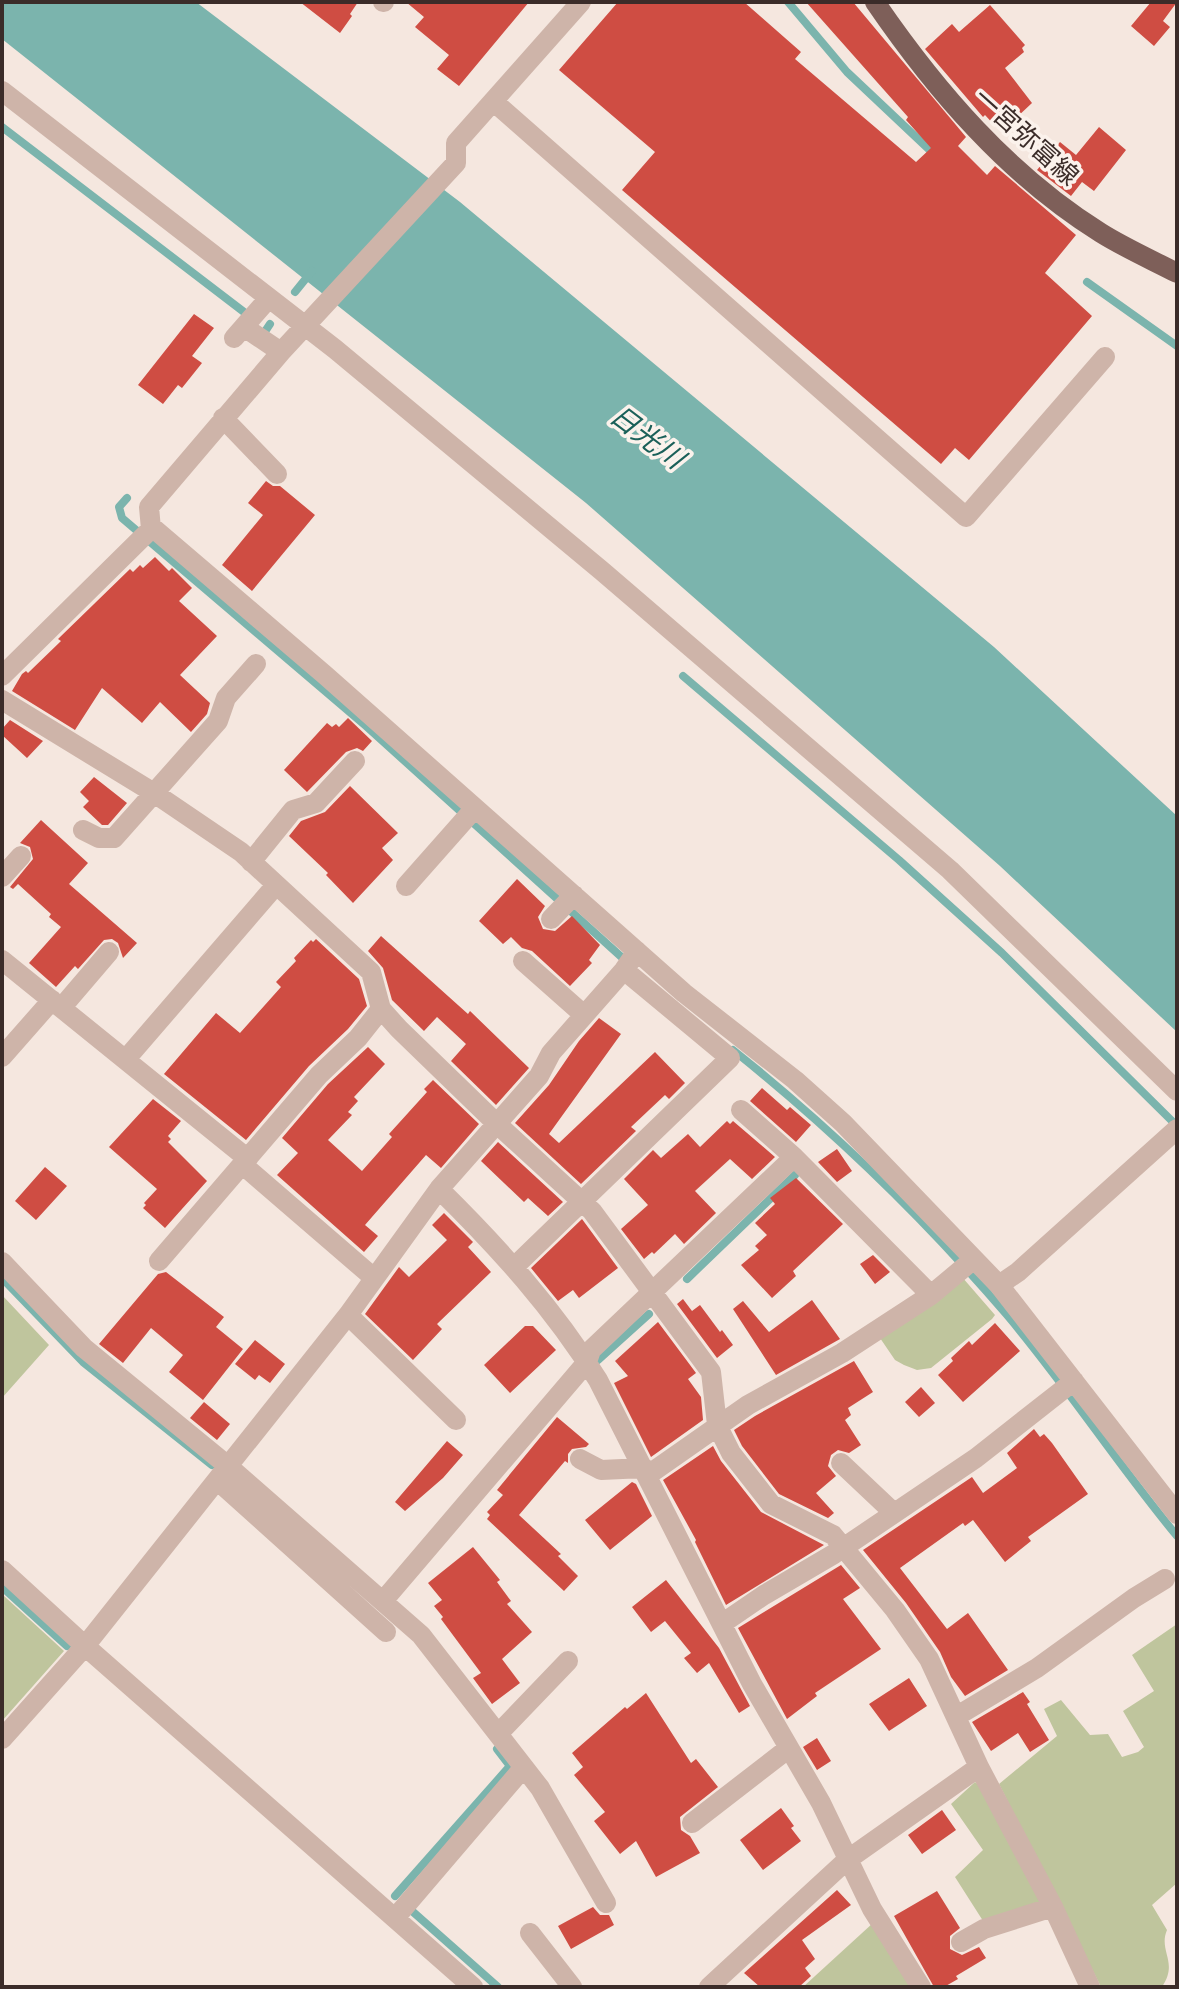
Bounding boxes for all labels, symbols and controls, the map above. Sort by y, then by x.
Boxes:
street label: 一宮弥富線 [967,82,1085,192]
water label: 日光川 [604,399,693,477]

